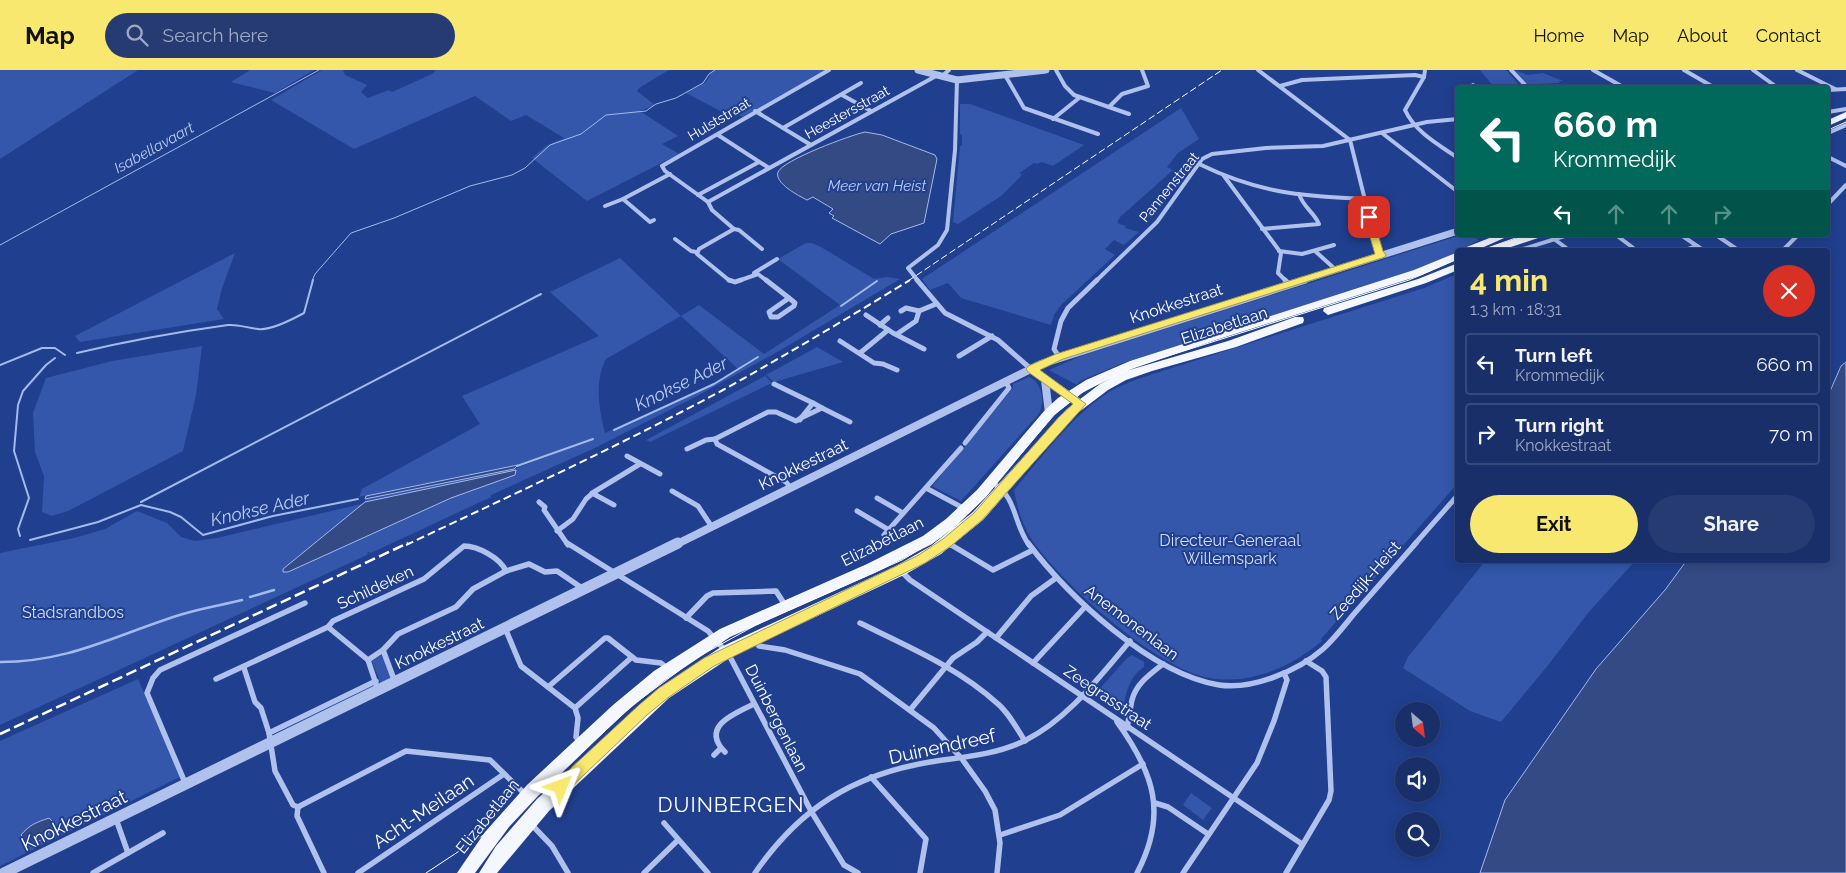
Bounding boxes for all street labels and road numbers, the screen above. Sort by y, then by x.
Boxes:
street label: Heestersstraat [802,82,892,142]
street label: Hulststraat [685,94,753,144]
street label: Pannenstraat [1136,149,1202,225]
street label: Knokkestraat [1127,279,1226,327]
street label: Elizabetlaan [1178,303,1270,348]
street label: Knokkestraat [756,434,851,494]
street label: Elizabetlaan [838,513,927,570]
street label: Zeedijk-Heist [1326,537,1405,623]
street label: Schildeken [334,562,416,613]
street label: Anemonenlaan [1081,581,1183,664]
street label: Knokkestraat [392,613,487,673]
street label: Duinbergenlaan [741,661,812,775]
street label: Zeegrasstraat [1060,661,1156,734]
street label: Duinendreef [886,724,998,768]
street label: Acht-Meilaan [368,769,478,853]
street label: Elizabetlaan [452,775,523,857]
street label: Knokkestraat [18,785,131,855]

